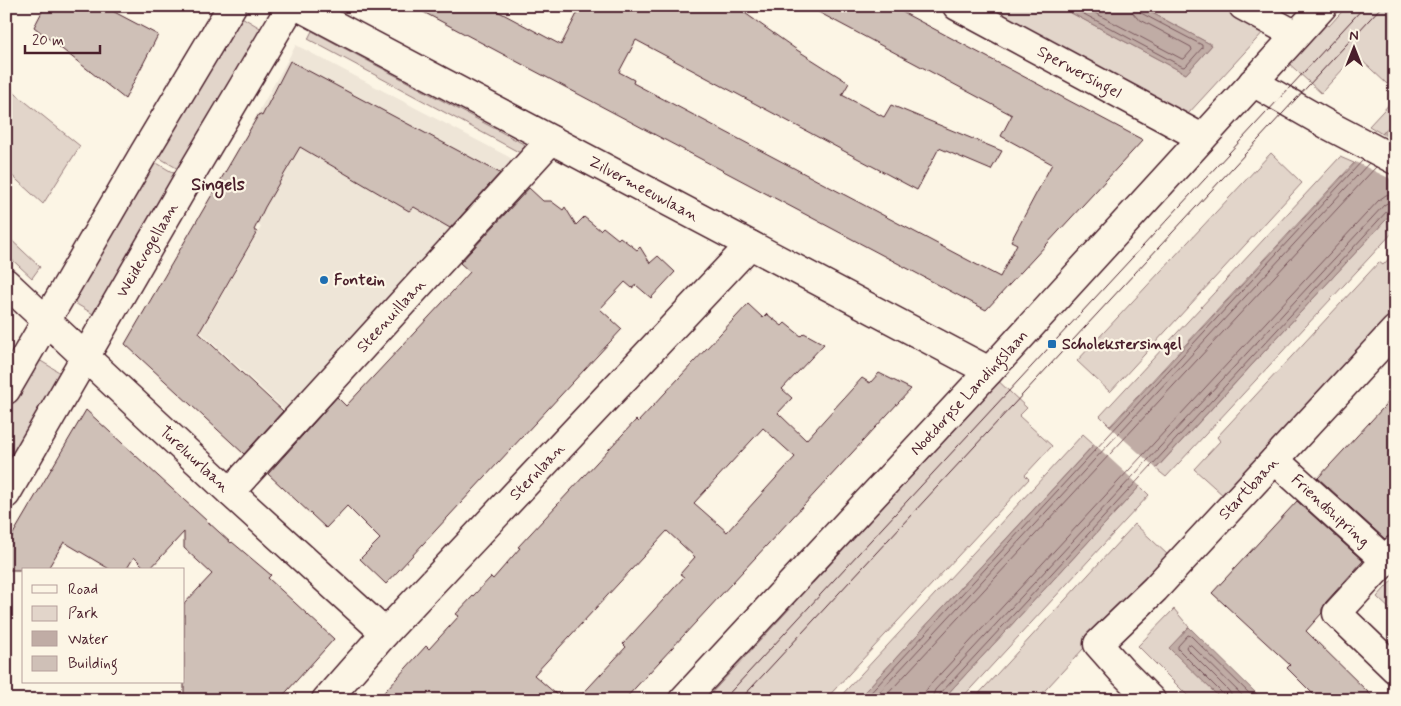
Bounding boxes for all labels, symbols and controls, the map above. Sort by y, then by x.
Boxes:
scale bar [25,22,100,54]
north arrow [1328,22,1378,72]
text: N [1349,27,1359,45]
text: 20 m [32,31,64,51]
street label: Sperwersingel [1034,41,1125,103]
street label: Zilvermeeuwlaan [585,151,703,227]
district label: Singels [191,173,245,199]
street label: Weidevogellaan [111,198,183,301]
place label: Fontein [334,270,385,291]
marker: Fontein [318,274,330,286]
street label: Steenuillaan [352,274,431,357]
street label: Nootdorpse Landingslaan [906,325,1033,460]
place label: Scholekstersingel [1062,334,1182,356]
marker: Scholekstersingel [1046,338,1058,350]
street label: Tureluurlaan [155,421,235,497]
street label: Sternlaan [505,438,569,505]
street label: Startbaan [1214,452,1283,524]
street label: Friendshipring [1287,469,1374,552]
legend [22,568,185,684]
text: Road [68,580,98,600]
text: Park [68,604,98,624]
text: Water [68,630,108,650]
text: Building [68,654,118,675]

